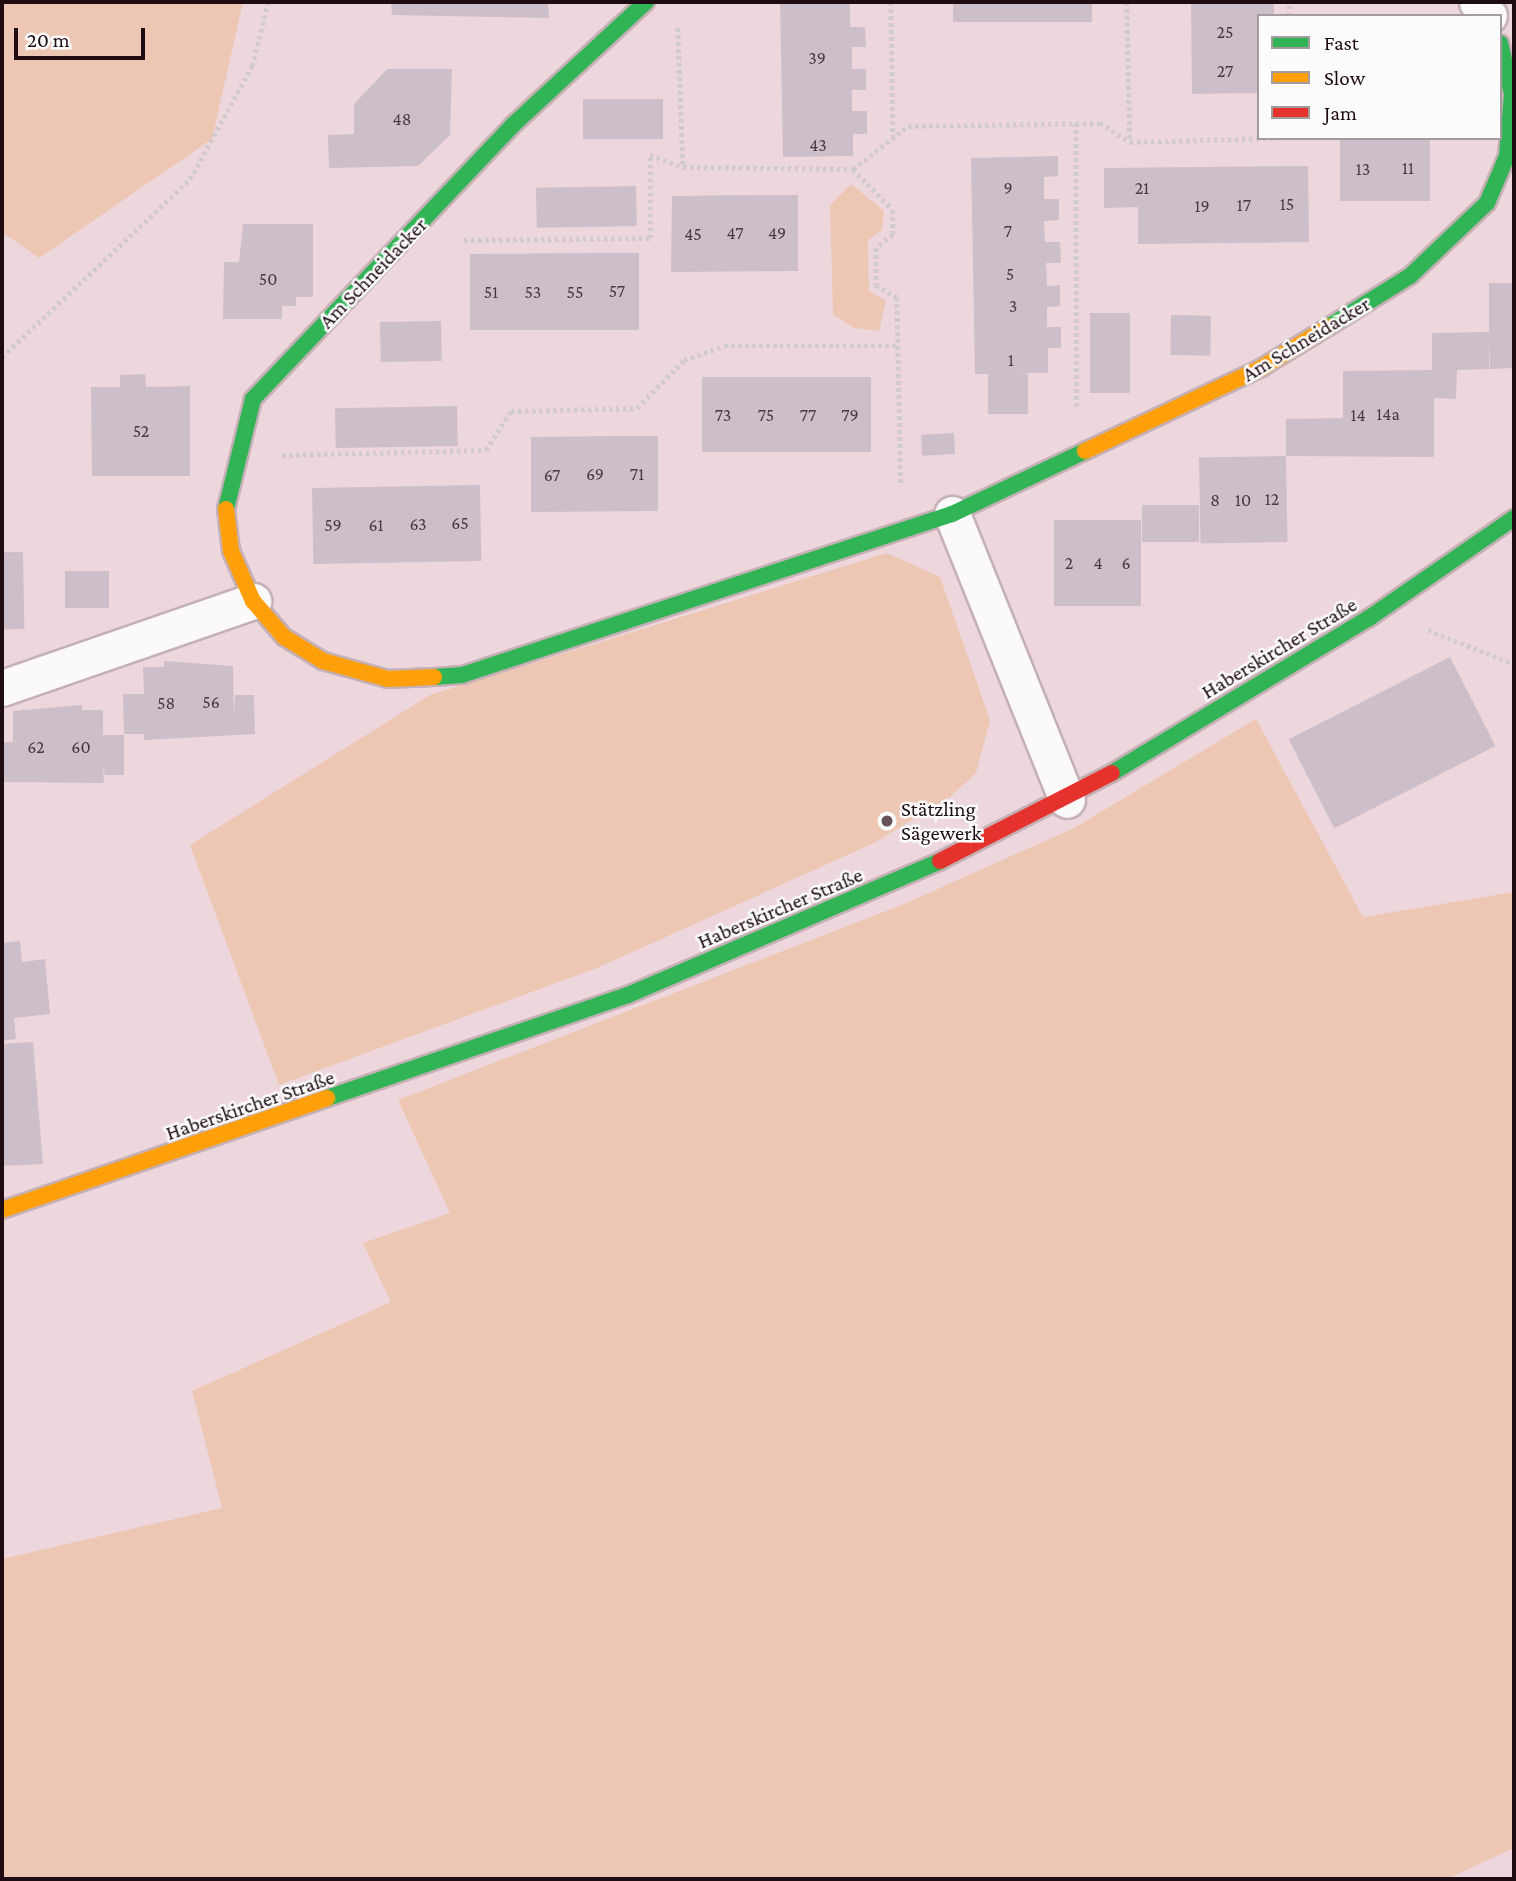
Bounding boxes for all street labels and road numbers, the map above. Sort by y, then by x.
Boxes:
street label: Am Schneidacker [314,212,432,334]
street label: Am Schneidacker [1238,291,1374,387]
street label: Haberskircher Straße [1197,592,1361,704]
street label: Haberskircher Straße [694,862,866,954]
street label: Haberskircher Straße [162,1064,338,1146]

